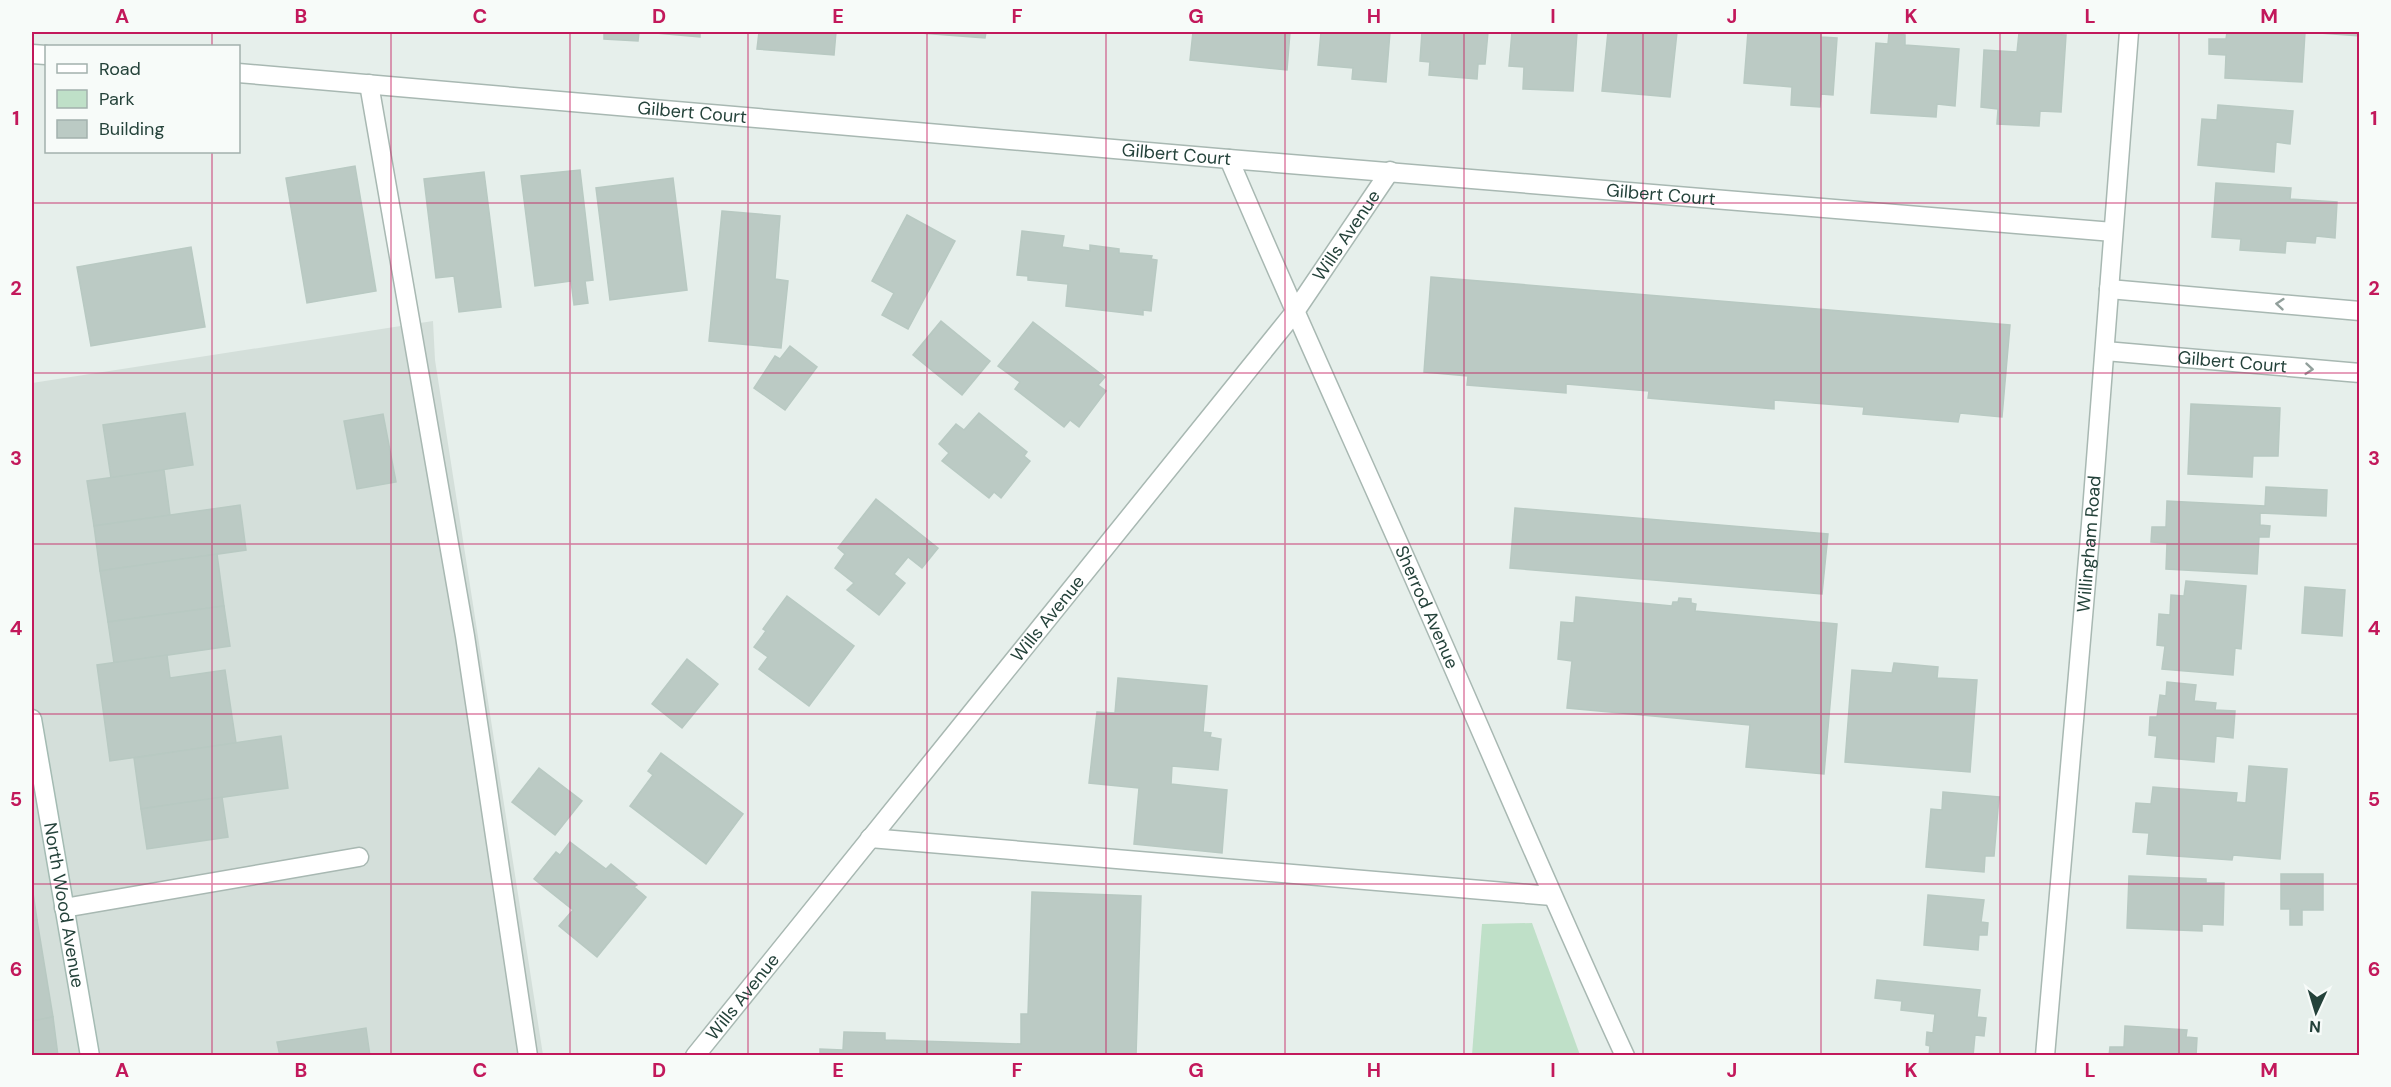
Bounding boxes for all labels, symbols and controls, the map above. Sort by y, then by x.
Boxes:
text: A [115,3,129,29]
text: B [295,3,307,29]
text: C [473,3,487,29]
text: D [652,3,666,29]
text: E [832,3,844,29]
text: F [1011,3,1023,29]
text: G [1188,3,1204,29]
text: H [1367,3,1381,29]
text: I [1550,3,1556,29]
text: J [1727,3,1737,29]
text: K [1904,3,1918,29]
text: L [2084,3,2096,29]
text: M [2260,3,2278,29]
legend [45,45,240,153]
text: Road [99,57,141,81]
text: Park [99,87,135,111]
street label: Gilbert Court [637,96,748,129]
text: 1 [12,105,20,131]
text: 1 [2370,105,2378,131]
text: Building [99,117,164,141]
street label: Gilbert Court [1121,138,1232,171]
street label: Gilbert Court [1605,178,1716,211]
street label: Wills Avenue [1307,185,1386,286]
text: 2 [10,275,22,301]
text: 2 [2368,275,2380,301]
one-way arrow [2276,298,2285,311]
street label: Gilbert Court [2177,345,2288,379]
one-way arrow [2305,362,2314,375]
text: 3 [10,445,22,471]
text: 3 [2368,445,2380,471]
street label: Willingham Road [2071,474,2107,613]
street label: Sherrod Avenue [1389,542,1464,673]
street label: Wills Avenue [1005,570,1090,667]
text: 4 [10,615,23,641]
text: 4 [2368,615,2381,641]
text: 5 [10,786,22,812]
text: 5 [2368,786,2380,812]
street label: North Wood Avenue [38,821,90,990]
street label: Wills Avenue [700,948,785,1045]
text: 6 [10,956,22,982]
text: 6 [2368,956,2380,982]
north arrow [2286,982,2346,1042]
text: N [2308,1016,2322,1037]
text: A [115,1057,129,1083]
text: B [295,1057,307,1083]
text: C [473,1057,487,1083]
text: D [652,1057,666,1083]
text: E [832,1057,844,1083]
text: F [1011,1057,1023,1083]
text: G [1188,1057,1204,1083]
text: H [1367,1057,1381,1083]
text: I [1550,1057,1556,1083]
text: J [1727,1057,1737,1083]
text: K [1904,1057,1918,1083]
text: L [2084,1057,2096,1083]
text: M [2260,1057,2278,1083]

